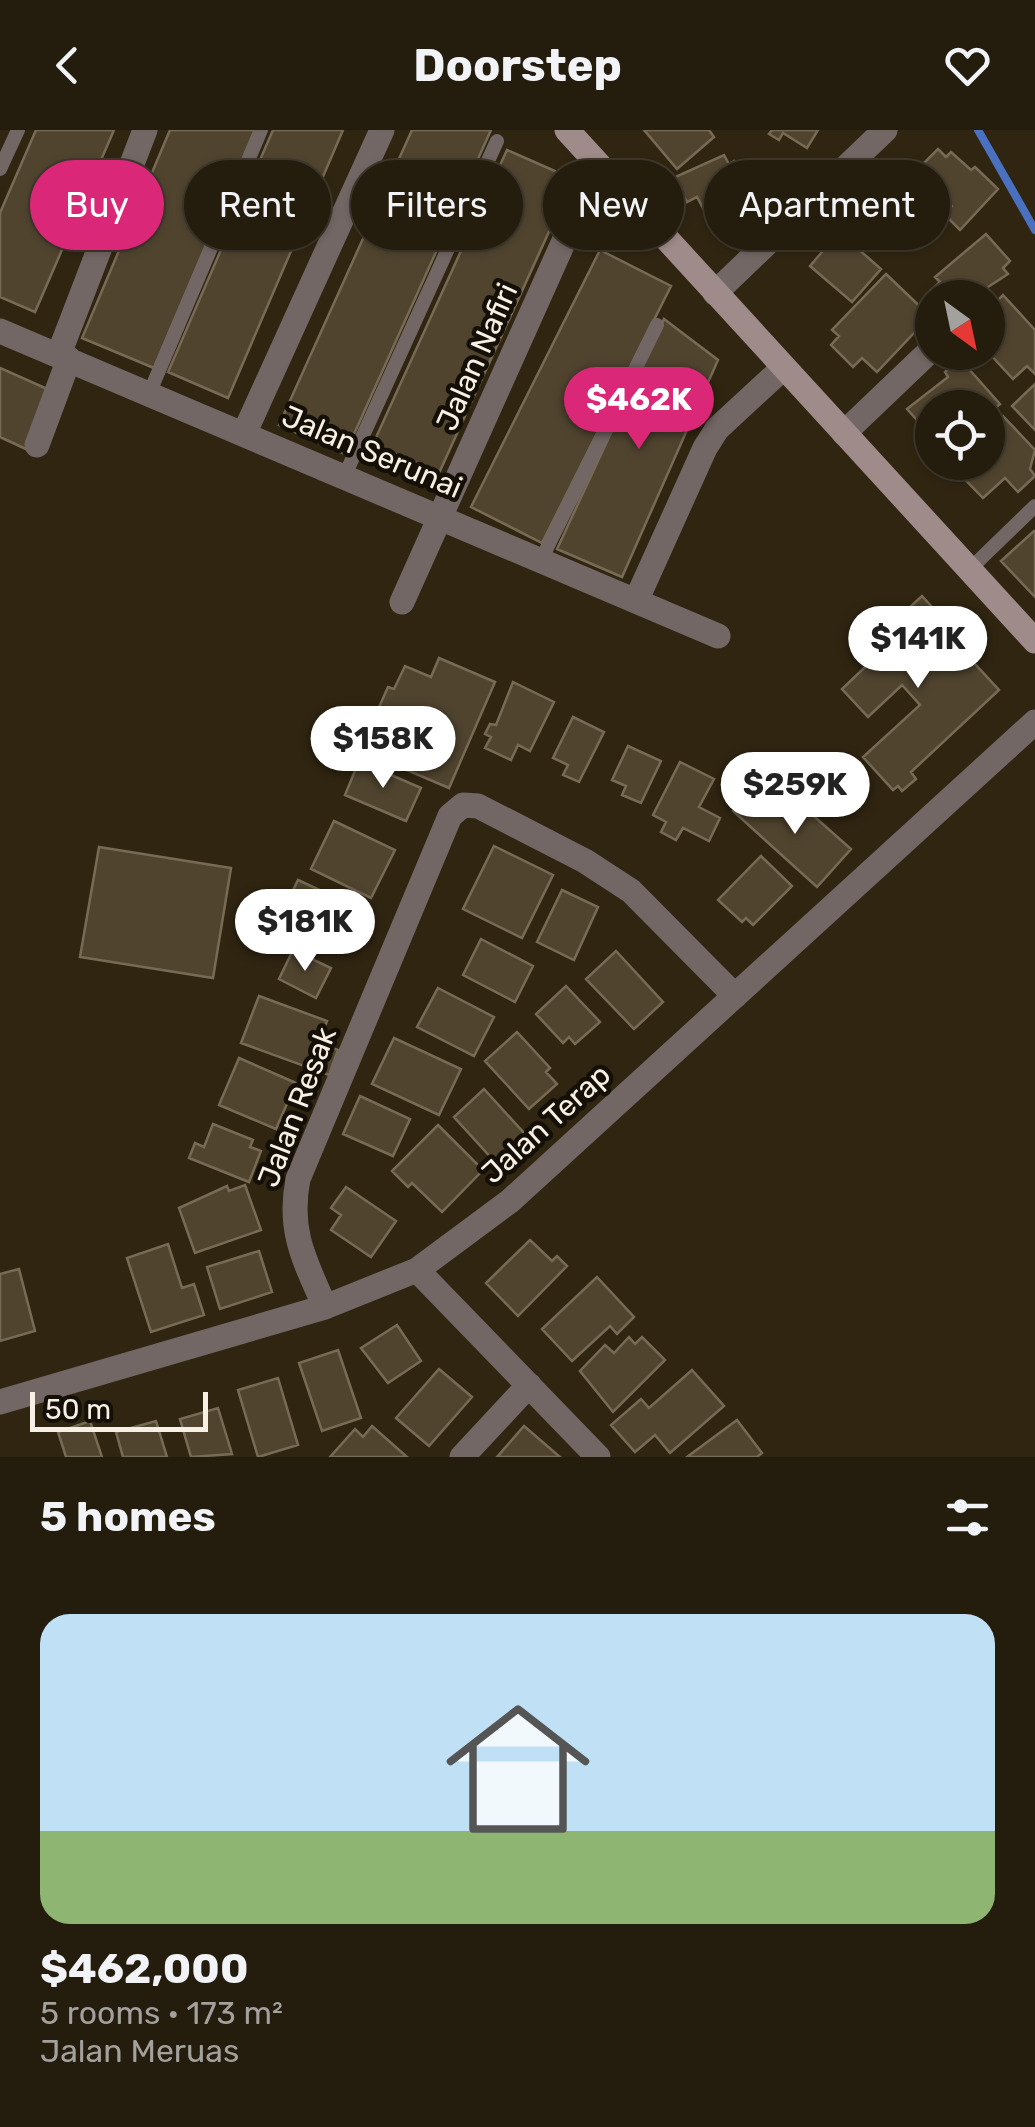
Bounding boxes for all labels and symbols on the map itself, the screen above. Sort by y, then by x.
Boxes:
street label: Jalan Nafiri [429,278,525,436]
north arrow [915,280,1005,370]
pin: $462K [569,367,709,452]
street label: Jalan Serunai [277,398,467,506]
pin: $141K [848,606,988,691]
pin: $158K [313,706,453,791]
pin: $259K [725,752,865,837]
pin: $181K [235,889,375,974]
street label: Jalan Resak [250,1021,344,1192]
street label: Jalan Terap [474,1057,618,1191]
scale bar [30,1387,208,1432]

